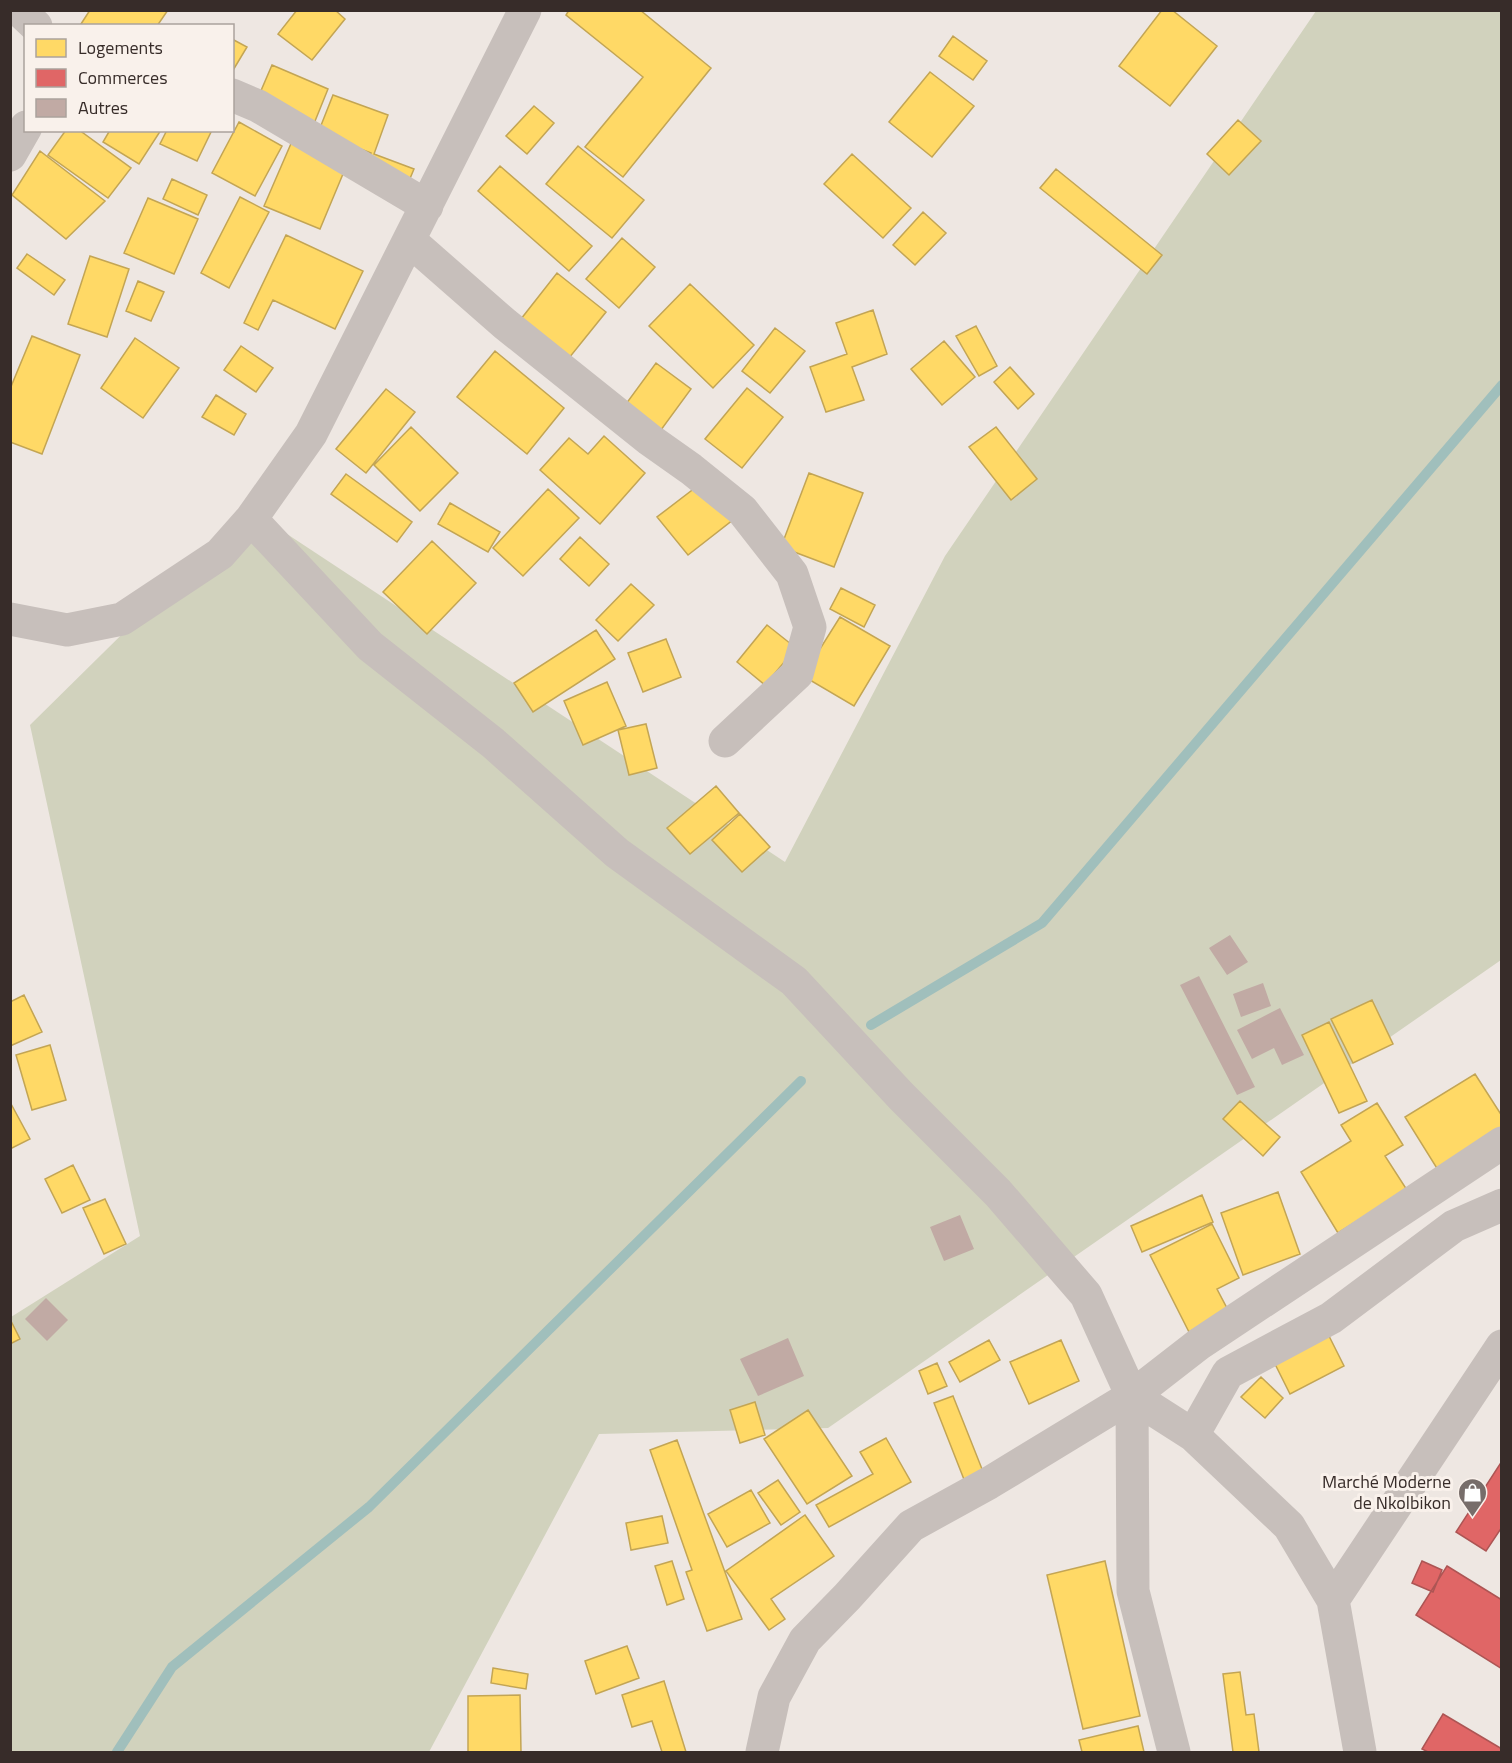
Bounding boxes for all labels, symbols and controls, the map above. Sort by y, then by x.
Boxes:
legend [24,24,234,132]
text: Logements [78,34,163,61]
text: Commerces [78,64,168,91]
text: Autres [78,94,128,121]
place label: Marché Moderne de Nkolbikon [1322,1468,1451,1516]
shop icon: Marché Moderne de Nkolbikon [1456,1476,1488,1518]

